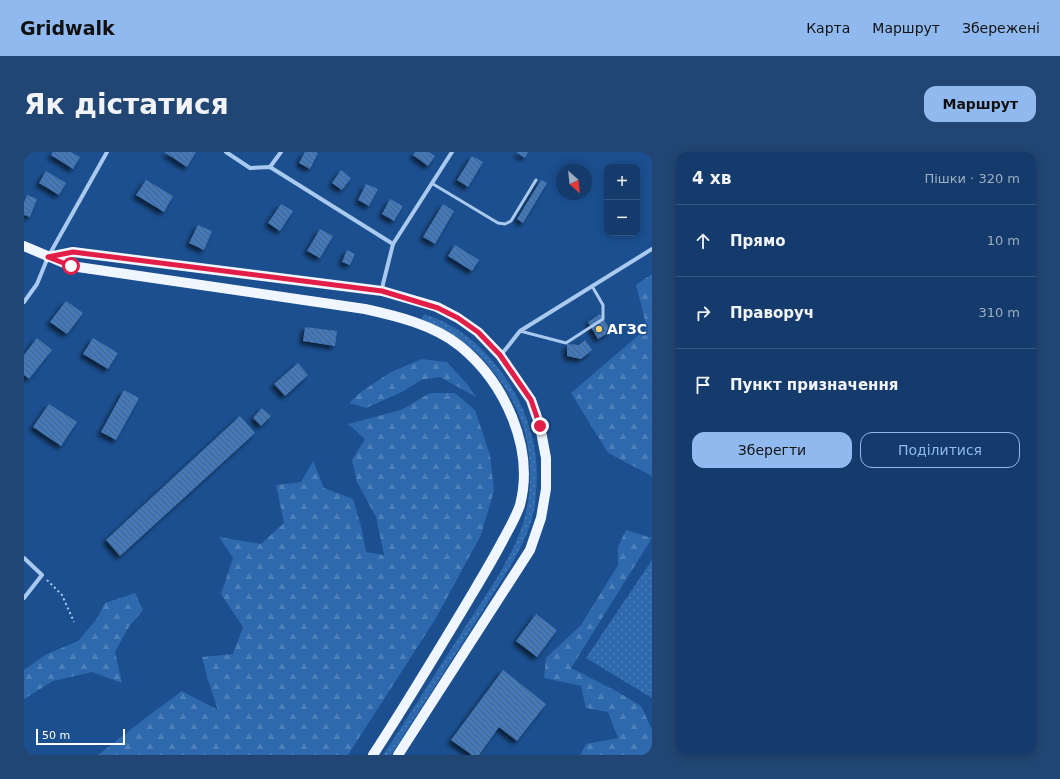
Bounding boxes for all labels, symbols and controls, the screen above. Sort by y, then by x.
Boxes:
text: Gridwalk [20,17,115,39]
text: Карта [806,20,850,36]
text: Маршрут [872,20,940,36]
text: Збережені [962,20,1040,36]
button: Маршрут [924,86,1036,122]
text: Як дістатися [24,88,229,121]
north arrow [556,164,592,200]
map controls [604,164,640,236]
button: + [604,164,640,200]
text: 4 хв [692,168,731,188]
text: Пішки · 320 m [924,171,1020,186]
button: − [604,200,640,236]
icon: ahead [692,230,714,252]
text: Прямо [730,232,786,250]
text: 10 m [987,233,1020,248]
route start [62,257,80,275]
icon: right [692,302,714,324]
text: Праворуч [730,304,814,322]
text: 310 m [978,305,1020,320]
place label: АГЗС [607,321,647,337]
marker: АГЗС [594,324,604,334]
icon: arrive [692,374,714,396]
text: Пункт призначення [730,376,898,394]
route end [531,417,549,435]
button: Зберегти [692,432,852,468]
button: Поділитися [860,432,1020,468]
scale bar [36,727,125,746]
text: 50 m [42,729,70,742]

